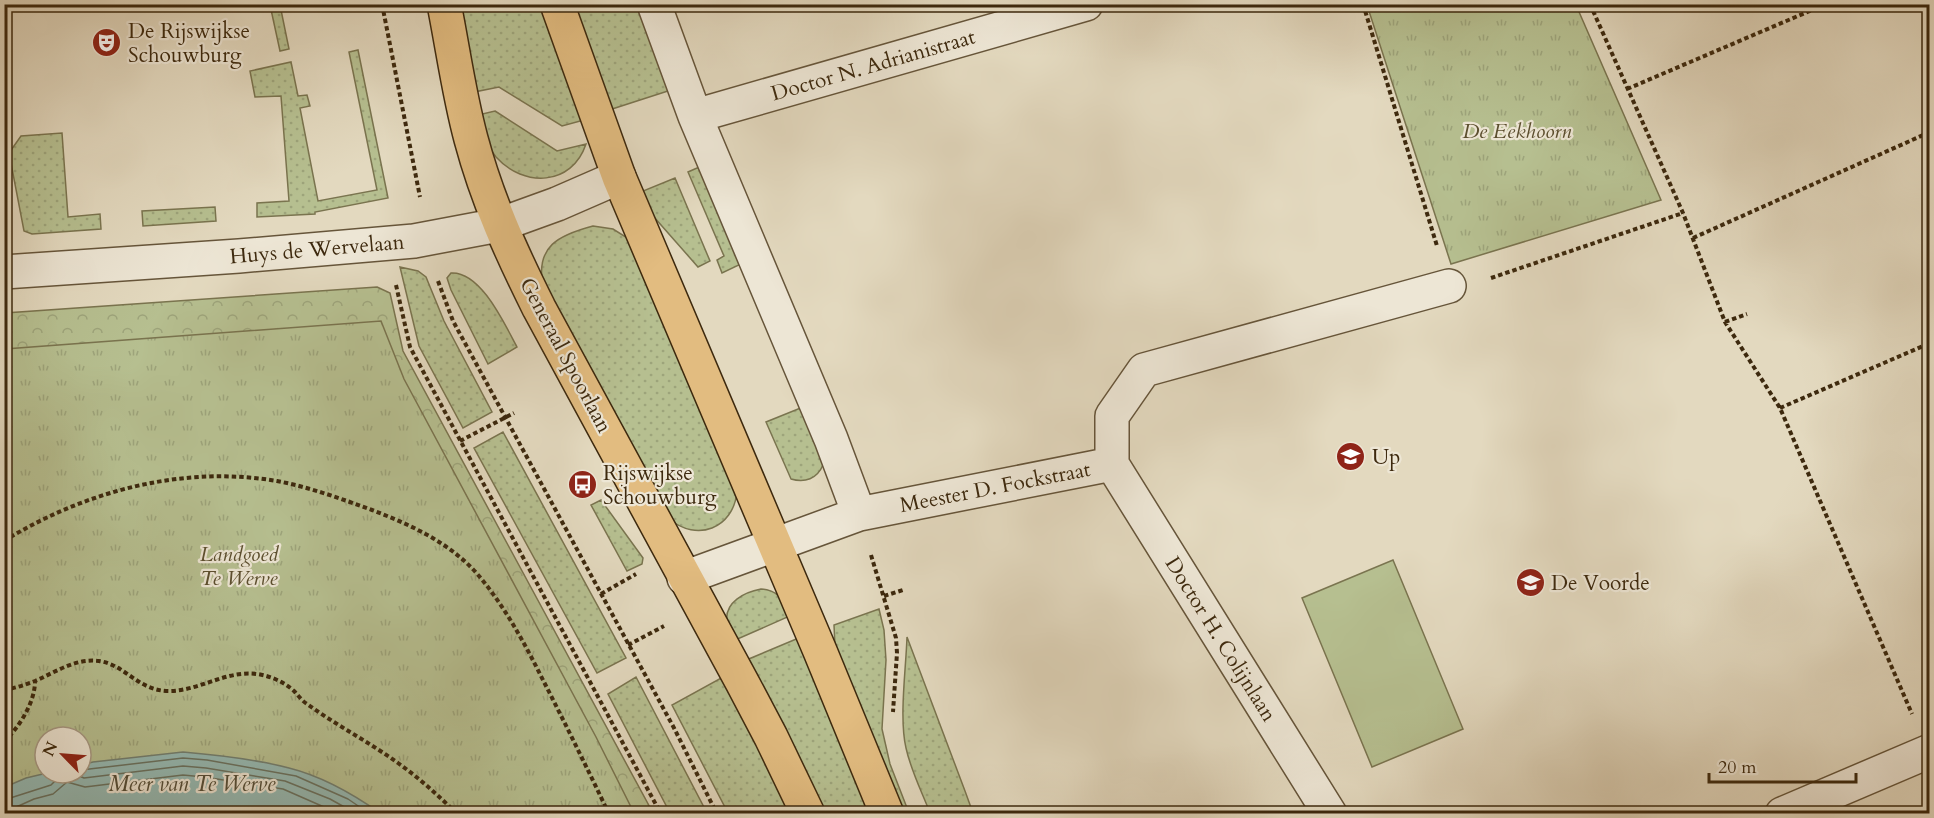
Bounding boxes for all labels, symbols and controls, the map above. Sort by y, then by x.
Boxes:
place label: De Rijswijkse Schouwburg [128,17,250,70]
street label: Doctor N. Adrianistraat [768,22,979,108]
theatre icon: De Rijswijkse Schouwburg [91,27,123,59]
park label: De Eekhoorn [1463,117,1572,146]
street label: Huys de Wervelaan [229,227,406,272]
street label: Generaal Spoorlaan [512,273,619,438]
school or university icon: Up [1335,441,1367,473]
place label: Up [1372,443,1400,472]
street label: Meester D. Fockstraat [897,455,1093,520]
place label: Rijswijkse Schouwburg [603,459,717,512]
bus stop icon: Rijswijkse Schouwburg [566,469,598,501]
park label: Landgoed Te Werve [200,540,279,593]
street label: Doctor H. Colijnlaan [1158,551,1283,727]
school or university icon: De Voorde [1514,567,1546,599]
place label: De Voorde [1551,569,1650,598]
north arrow [33,725,93,785]
text: N [37,738,63,760]
scale bar [1709,746,1856,784]
text: 20 m [1718,755,1757,780]
water label: Meer van Te Werve [108,769,276,799]

